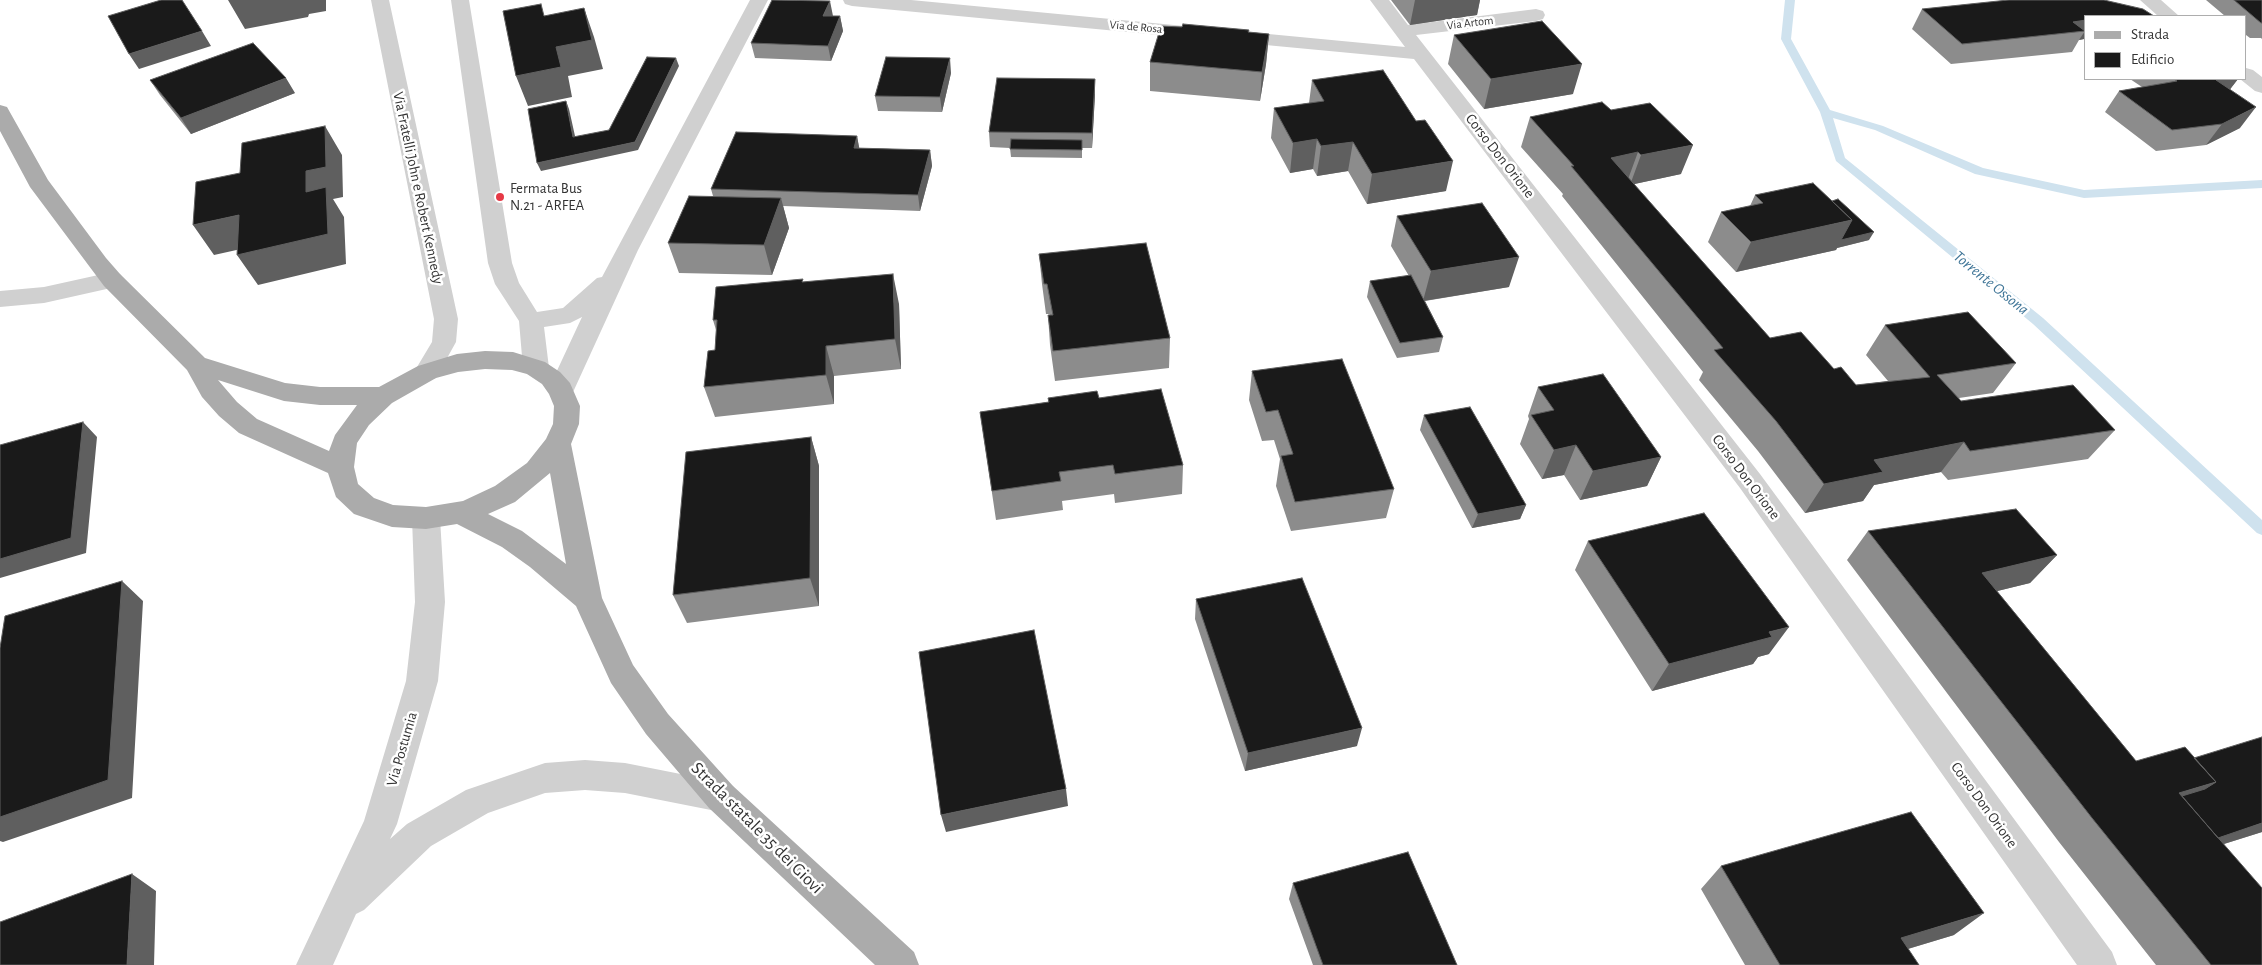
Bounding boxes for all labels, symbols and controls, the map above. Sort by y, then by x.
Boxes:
street label: Via Artom [1446,13,1494,33]
legend [2084,15,2247,80]
street label: Via de Rosa [1109,18,1163,36]
text: Strada [2131,27,2169,42]
text: Edificio [2131,52,2174,67]
street label: Via Fratelli John e Robert Kennedy [389,90,447,286]
street label: Corso Don Orione [1462,110,1538,202]
place label: Fermata Bus N.21 - ARFEA [510,179,584,214]
marker: Fermata Bus N.21 - ARFEA [494,191,506,203]
water label: Torrente Ossona [1949,247,2033,319]
street label: Corso Don Orione [1708,431,1784,523]
street label: Via Postumia [383,710,421,788]
street label: Strada statale 35 dei Giovi [686,757,828,899]
street label: Corso Don Orione [1947,758,2021,852]

